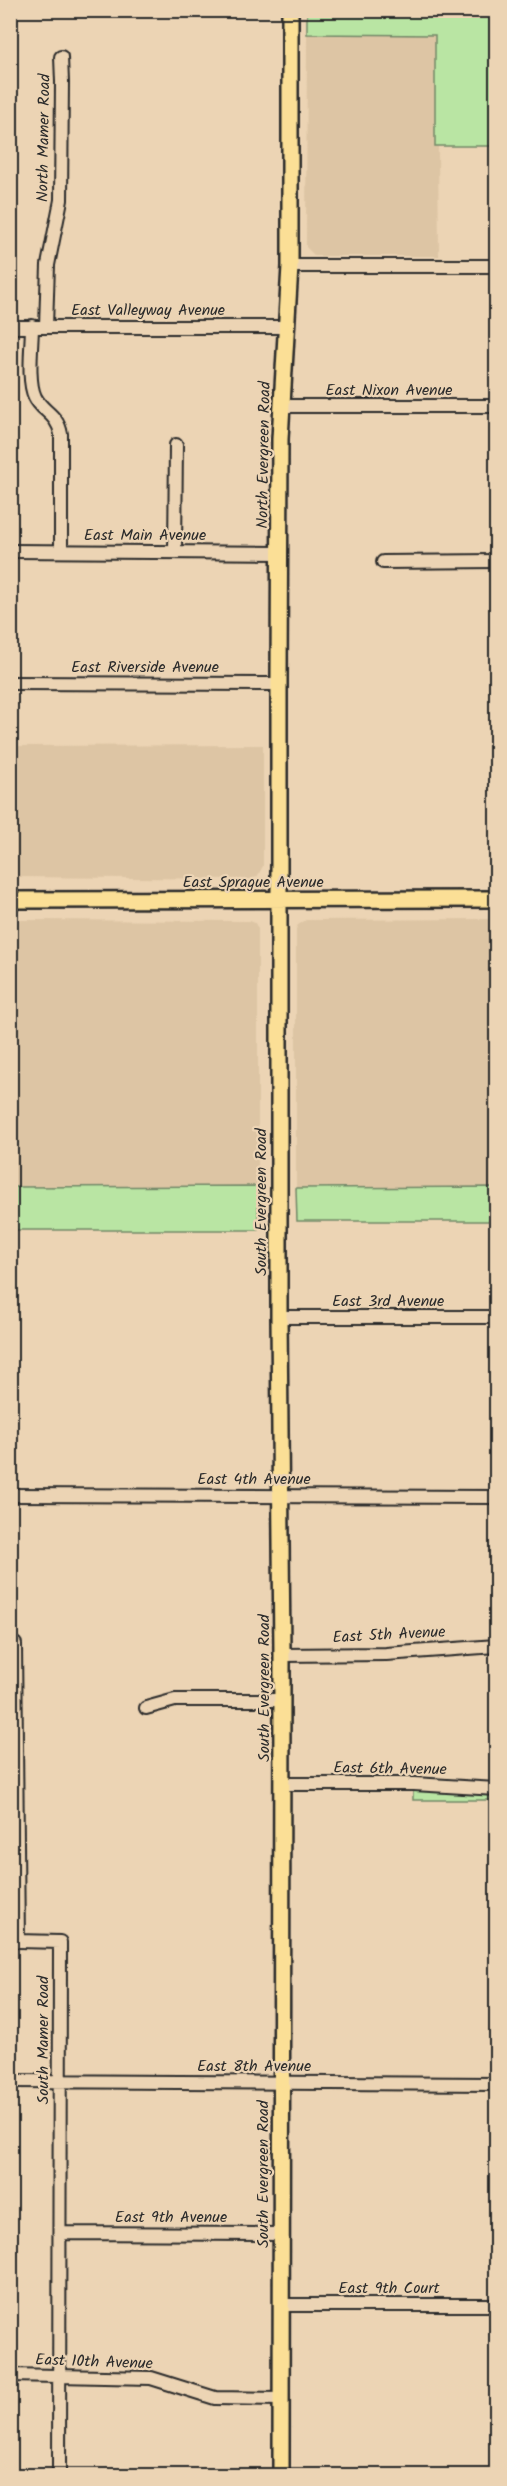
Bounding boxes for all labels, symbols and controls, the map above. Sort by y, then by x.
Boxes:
street label: North Mamer Road [30,73,58,202]
street label: East Valleyway Avenue [71,298,225,323]
street label: East Nixon Avenue [325,378,453,403]
street label: North Evergreen Road [250,380,278,529]
street label: East Main Avenue [84,523,206,548]
street label: East Riverside Avenue [71,655,219,680]
street label: East Sprague Avenue [182,870,324,895]
street label: South Evergreen Road [249,1127,274,1276]
street label: East 3rd Avenue [332,1289,444,1314]
street label: East 4th Avenue [197,1467,311,1492]
street label: South Evergreen Road [252,1613,277,1762]
street label: East 5th Avenue [332,1620,446,1650]
street label: East 6th Avenue [333,1756,447,1782]
street label: South Mamer Road [31,1975,56,2104]
street label: East 8th Avenue [197,2054,311,2079]
street label: South Evergreen Road [251,2099,276,2248]
street label: East 9th Avenue [115,2205,227,2230]
street label: East 9th Court [338,2276,440,2301]
street label: East 10th Avenue [35,2347,153,2377]

